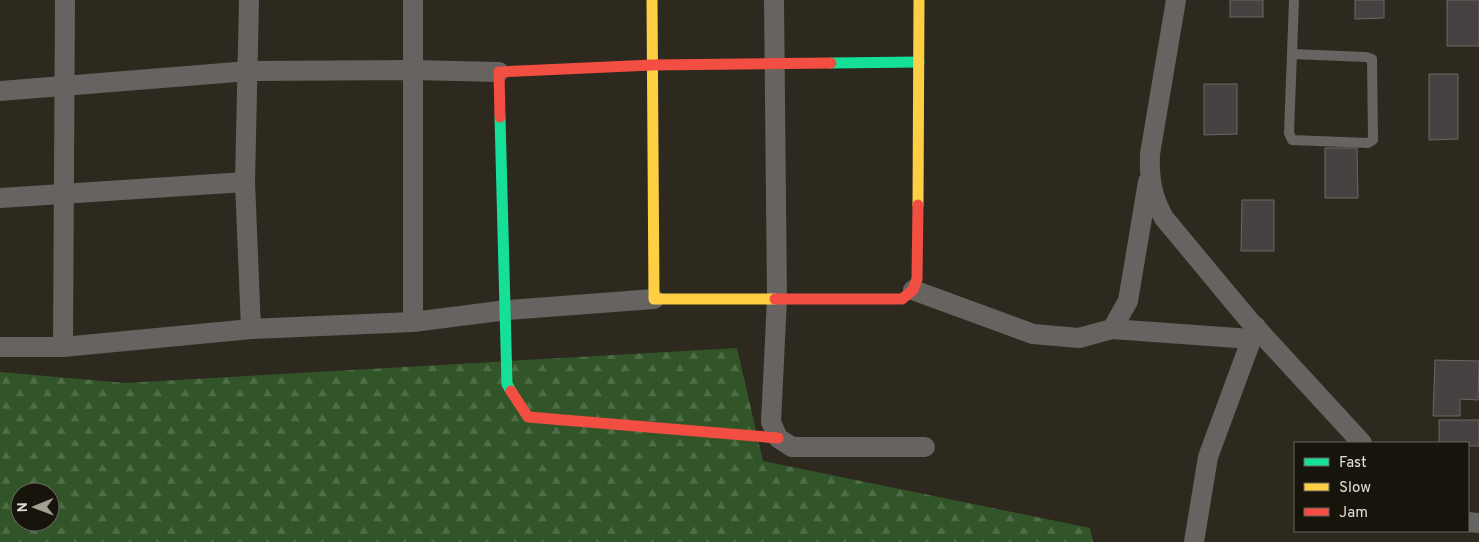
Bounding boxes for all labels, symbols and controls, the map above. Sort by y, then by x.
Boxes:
legend [1294,442,1469,532]
text: Fast [1339,454,1367,473]
text: Slow [1339,479,1371,498]
north arrow [10,482,60,532]
text: N [15,502,32,512]
text: Jam [1339,504,1368,523]

